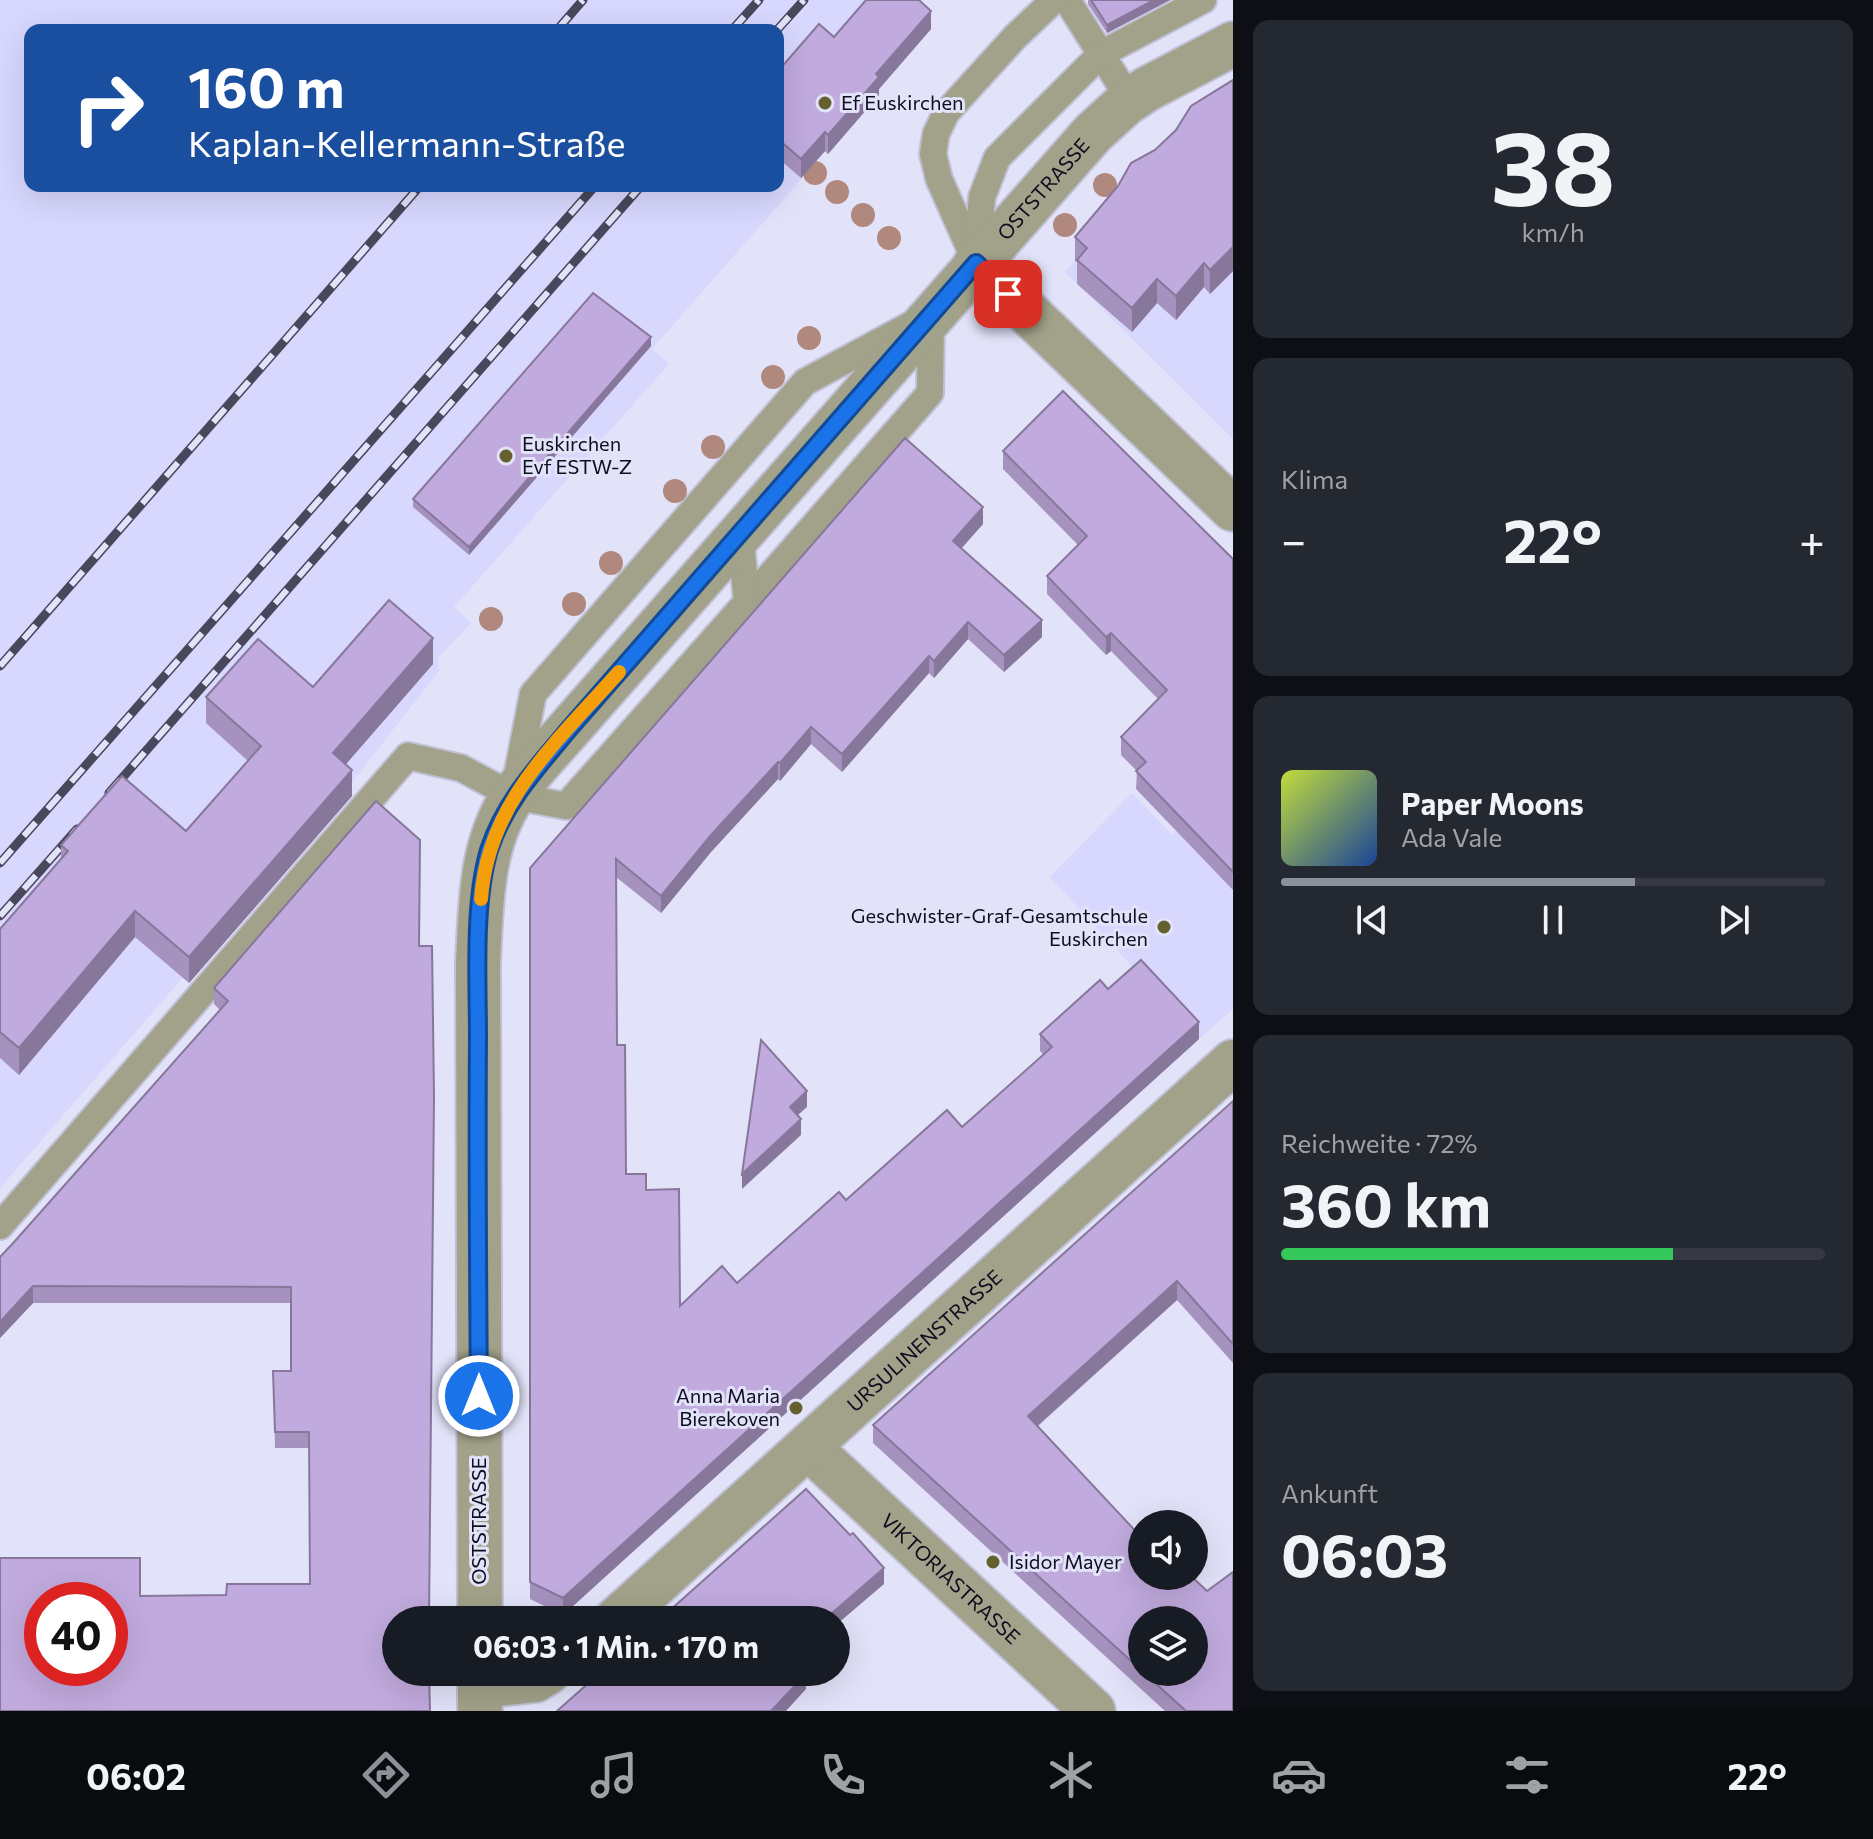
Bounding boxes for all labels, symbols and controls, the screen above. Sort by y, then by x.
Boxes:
text: 160 m [188,51,345,120]
icon: right [56,56,160,160]
place label: Ef Euskirchen [841,90,963,114]
marker: Ef Euskirchen [816,94,834,112]
text: 38 [1491,100,1615,227]
text: Kaplan-Kellermann-Straße [188,120,626,164]
street label: OSTSTRASSE [992,133,1094,244]
text: km/h [1521,216,1585,247]
pin [974,260,1042,328]
icon: arrive [986,272,1030,316]
place label: Euskirchen Evf ESTW-Z [522,431,632,478]
marker: Euskirchen Evf ESTW-Z [497,447,515,465]
text: Klima [1281,463,1348,494]
text: 22° [1503,502,1602,575]
text: − [1281,512,1306,566]
text: + [1799,512,1825,566]
text: Paper Moons [1401,784,1584,821]
text: Ada Vale [1401,821,1502,852]
icon: previous [1350,898,1394,942]
icon: pause [1531,898,1575,942]
icon: next [1712,898,1756,942]
place label: Geschwister-Graf-Gesamtschule Euskirchen [851,903,1148,950]
marker: Geschwister-Graf-Gesamtschule Euskirchen [1155,918,1173,936]
text: Reichweite · 72% [1281,1127,1478,1158]
text: 360 km [1281,1166,1491,1239]
street label: URSULINENSTRASSE [842,1264,1006,1416]
position arrow [437,1354,521,1438]
place label: Anna Maria Bierekoven [676,1383,780,1430]
marker: Anna Maria Bierekoven [787,1399,805,1417]
street label: OSTSTRASSE [466,1457,490,1585]
text: Ankunft [1281,1477,1378,1508]
street label: VIKTORIASTRASSE [876,1508,1026,1648]
map controls [1128,1510,1208,1686]
button: sound [1128,1510,1208,1590]
text: 06:03 [1281,1516,1448,1589]
place label: Isidor Mayer [1009,1549,1122,1573]
marker: Isidor Mayer [984,1553,1002,1571]
speed limit sign: 40 [24,1582,128,1686]
button: layers [1128,1606,1208,1686]
text: 06:03 · 1 Min. · 170 m [473,1627,759,1664]
icon: directions [358,1747,414,1803]
icon: music [586,1747,642,1803]
icon: phone [815,1747,871,1803]
icon: climate [1043,1747,1099,1803]
icon: car [1271,1747,1327,1803]
icon: filters [1499,1747,1555,1803]
text: 06:02 [86,1753,186,1797]
text: 22° [1727,1753,1787,1797]

